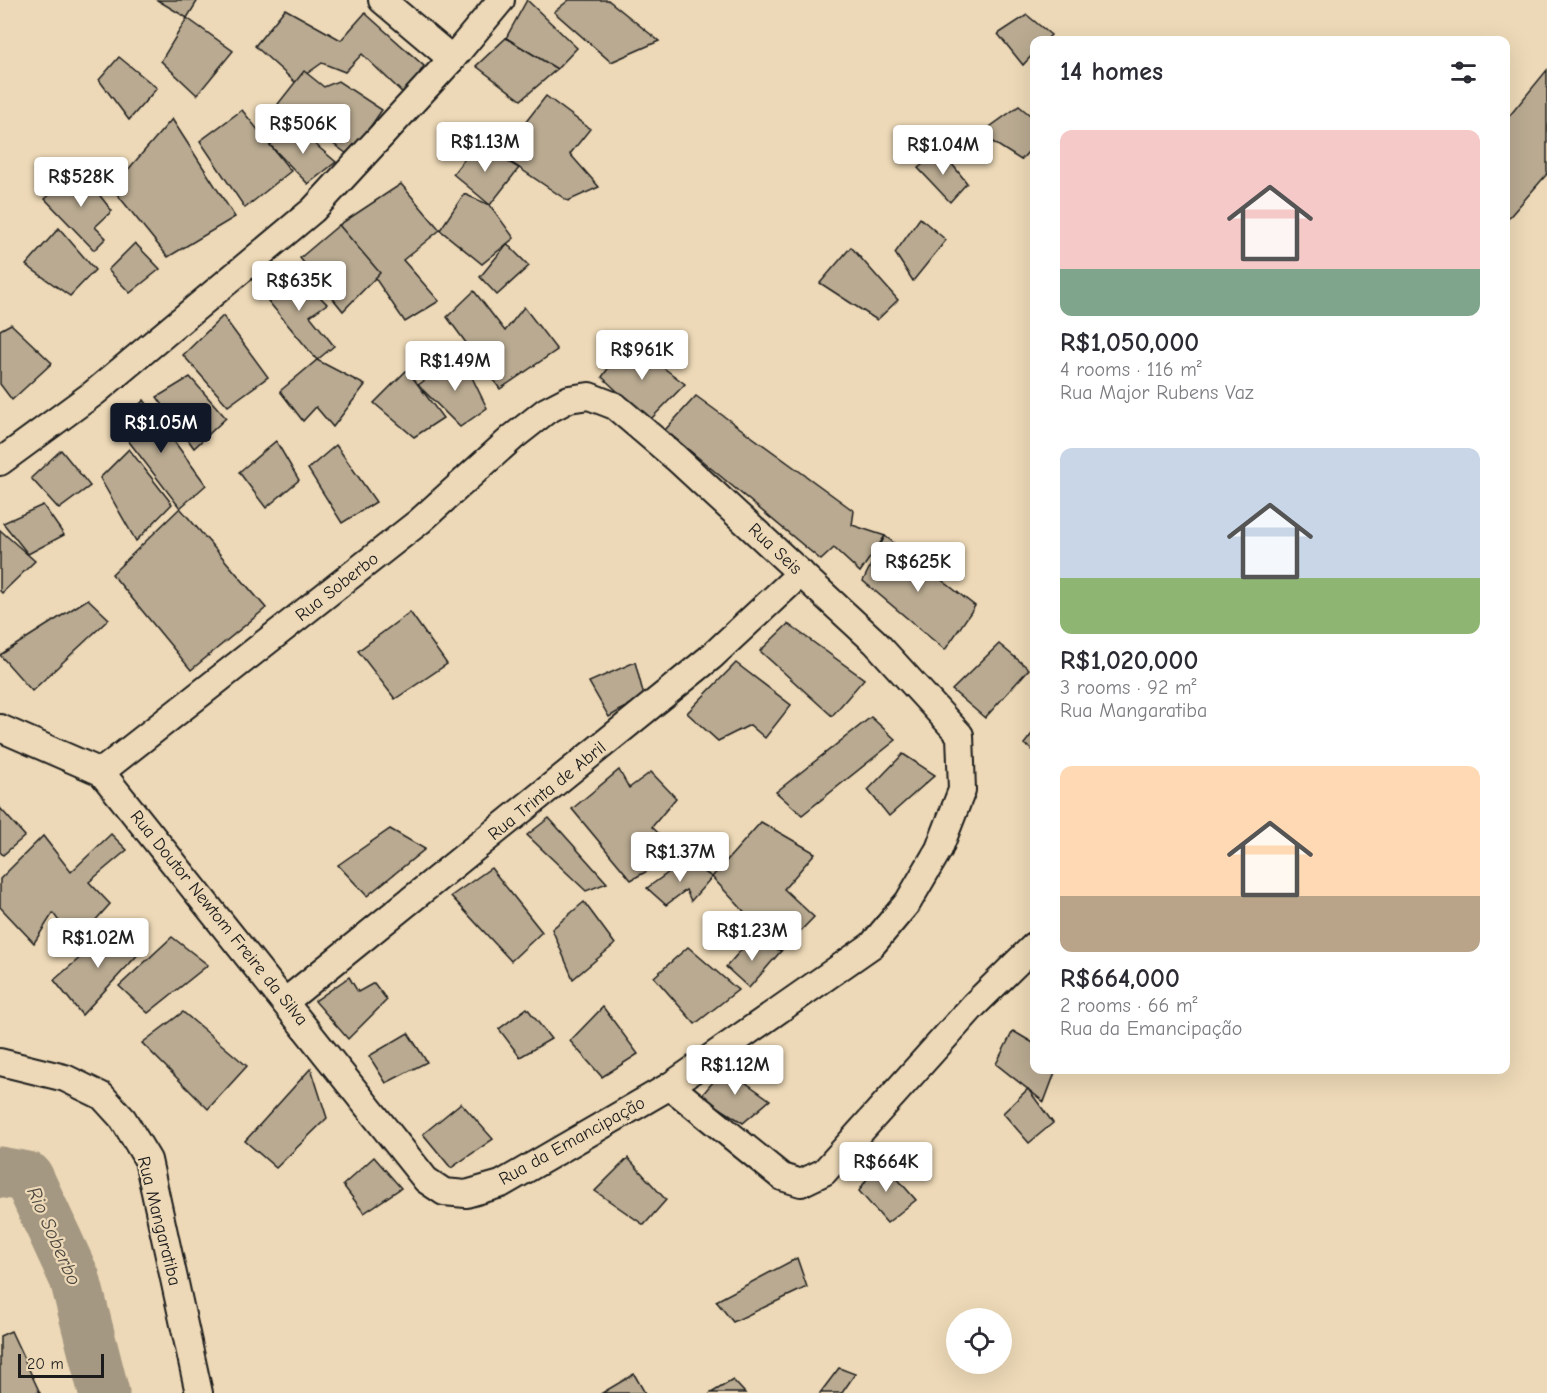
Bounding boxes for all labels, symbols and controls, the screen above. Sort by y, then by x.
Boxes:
icon: filters [1447,56,1480,89]
text: 14 homes [1060,57,1163,87]
pin: R$506K [254,104,352,155]
text: R$506K [269,112,337,135]
pin: R$1.13M [430,122,540,173]
pin: R$1.04M [888,125,998,176]
text: R$1.13M [450,130,520,153]
text: R$1.04M [907,133,979,156]
pin: R$528K [32,157,130,208]
text: R$528K [48,165,114,188]
icon: home [1216,169,1324,277]
pin: R$635K [250,261,348,312]
text: R$635K [266,269,332,292]
text: R$1,050,000 [1060,328,1199,358]
pin: R$961K [593,330,691,381]
text: R$961K [610,338,674,361]
pin: R$1.49M [400,341,510,392]
text: R$1.49M [419,349,491,372]
text: 4 rooms · 116 m² [1060,358,1202,381]
text: Rua Major Rubens Vaz [1060,381,1254,404]
pin: R$1.05M [106,403,216,454]
text: R$1.05M [124,411,198,434]
icon: home [1216,487,1324,595]
street label: Rua Seis [744,519,806,579]
pin: R$625K [869,542,967,593]
street label: Rua Soberbo [291,548,383,626]
text: R$625K [885,550,951,573]
text: R$1,020,000 [1060,646,1198,676]
text: 3 rooms · 92 m² [1060,676,1197,699]
text: Rua Mangaratiba [1060,699,1207,722]
street label: Rua Trinta de Abril [484,737,610,845]
icon: home [1216,805,1324,913]
street label: Rua Doutor Newtom Freire da Silva [126,806,312,1030]
pin: R$1.37M [625,832,735,883]
text: R$1.37M [645,840,715,863]
pin: R$1.23M [697,911,807,962]
pin: R$1.02M [43,918,153,969]
text: R$1.23M [716,919,788,942]
text: R$1.02M [62,926,134,949]
text: R$664,000 [1060,964,1180,994]
text: 2 rooms · 66 m² [1060,994,1198,1017]
text: Rua da Emancipação [1060,1017,1242,1040]
pin: R$1.12M [680,1045,790,1096]
text: R$1.12M [700,1053,770,1076]
street label: Rua da Emancipação [495,1092,649,1190]
pin: R$664K [837,1142,935,1193]
text: R$664K [853,1150,919,1173]
street label: Rua Mangaratiba [133,1154,185,1288]
water label: Rio Soberbo [22,1183,86,1289]
map controls [946,1308,1012,1374]
button: locate [946,1308,1012,1374]
scale bar [18,1351,104,1378]
text: 20 m [27,1355,64,1373]

